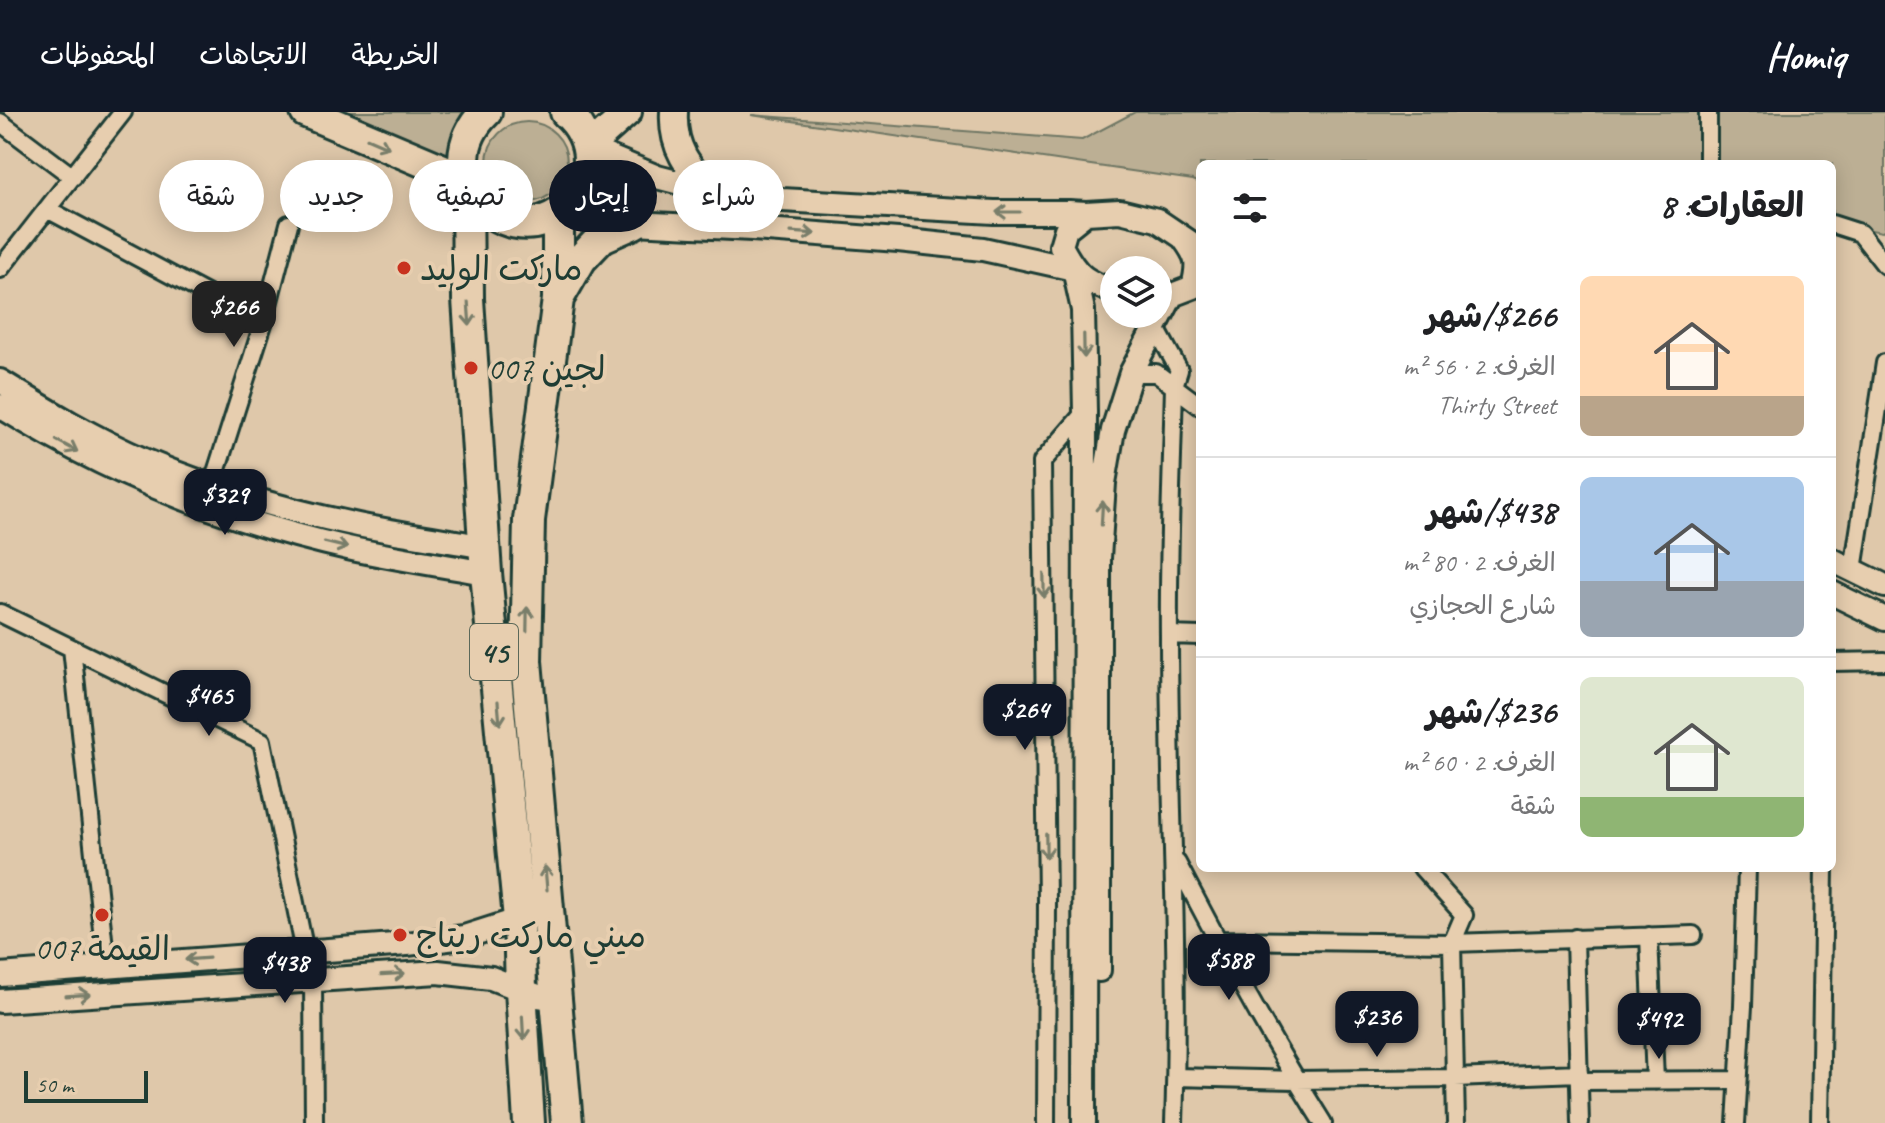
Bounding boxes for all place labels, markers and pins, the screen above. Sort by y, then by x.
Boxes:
place label: ماركت الوليد [420,247,583,291]
marker: ماركت الوليد [395,259,413,277]
pin: $266 [187,281,281,349]
place label: لجين 007 [487,347,606,390]
marker: لجين 007 [462,359,480,377]
pin: $329 [178,469,272,537]
pin: $465 [162,670,256,738]
pin: $264 [978,684,1072,752]
marker: القيمة 007 [93,906,111,924]
place label: ميني ماركت ريتاج [416,914,646,965]
marker: ميني ماركت ريتاج [391,926,409,944]
place label: القيمة 007 [34,927,170,970]
pin: $588 [1182,934,1276,1002]
pin: $438 [238,937,332,1005]
pin: $236 [1330,991,1424,1059]
pin: $492 [1612,993,1706,1061]

